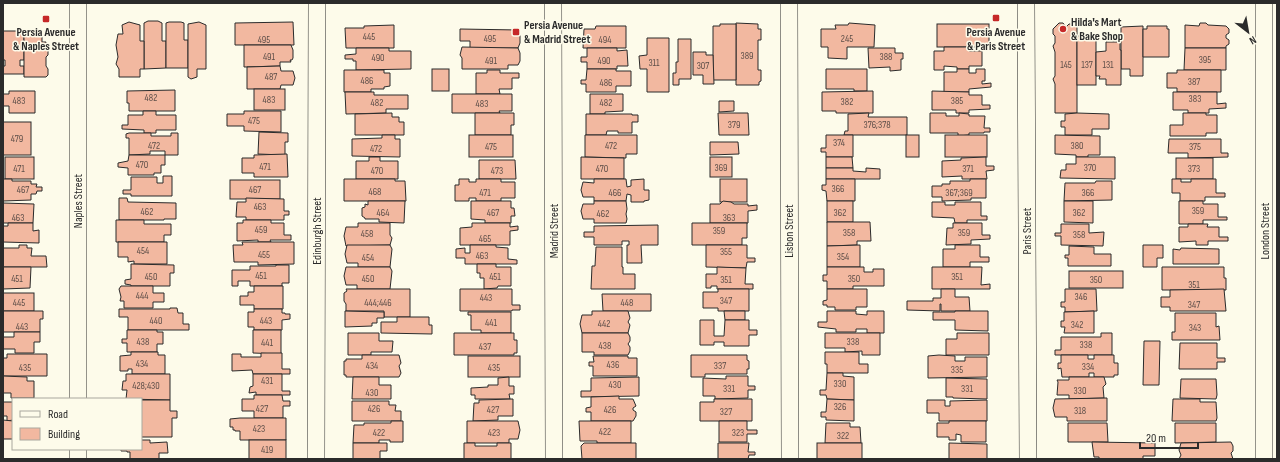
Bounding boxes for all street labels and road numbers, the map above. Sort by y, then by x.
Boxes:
street label: Naples Street [71,174,86,228]
street label: Edinburgh Street [310,197,325,265]
street label: London Street [1258,202,1273,259]
street label: Madrid Street [547,203,562,258]
street label: Lisbon Street [782,204,797,258]
street label: Paris Street [1020,207,1035,254]

